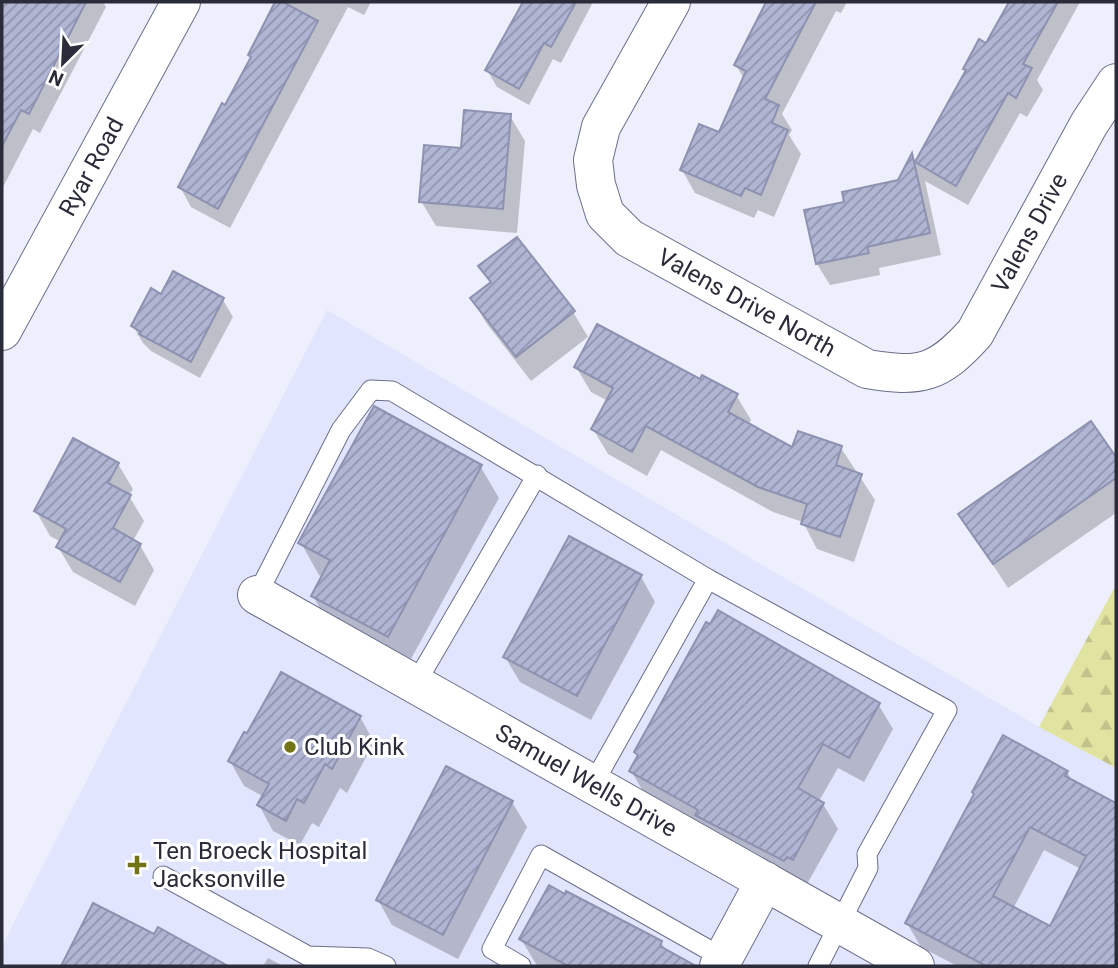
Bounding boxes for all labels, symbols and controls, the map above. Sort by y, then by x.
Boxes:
north arrow [28,28,98,98]
text: N [45,65,67,91]
street label: Ryar Road [53,113,130,221]
street label: Valens Drive [986,168,1073,298]
street label: Valens Drive North [653,243,840,363]
street label: Samuel Wells Drive [491,718,682,843]
place label: Club Kink [304,733,405,761]
marker: Club Kink [282,739,298,755]
place label: Ten Broeck Hospital Jacksonville [153,837,367,893]
marker: Ten Broeck Hospital Jacksonville [127,855,147,875]

